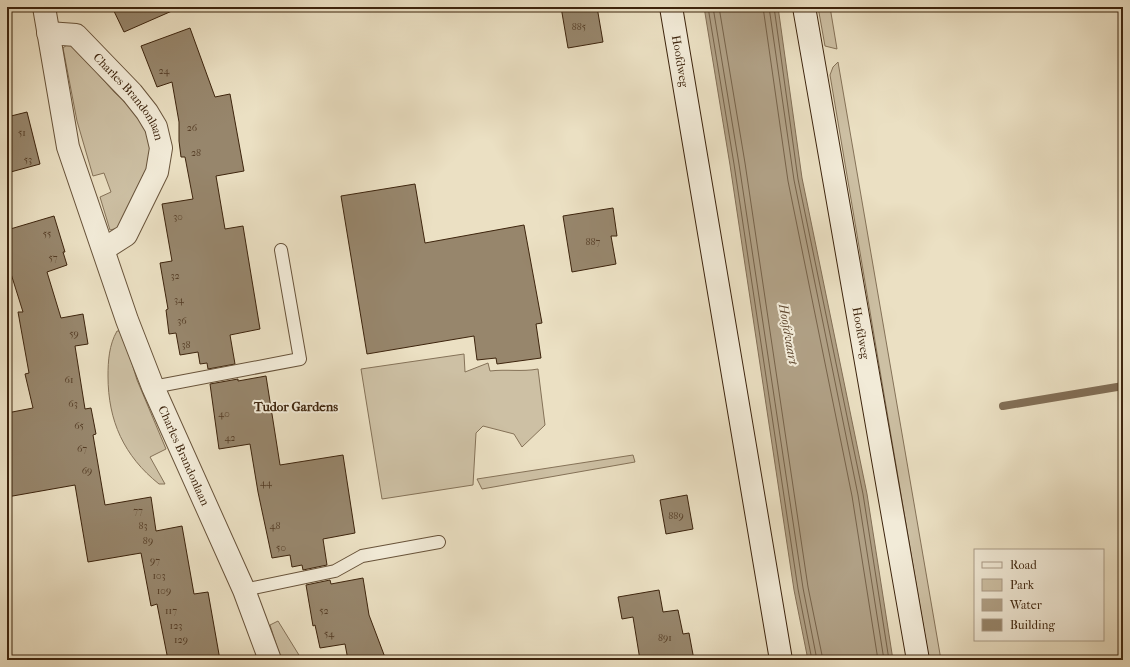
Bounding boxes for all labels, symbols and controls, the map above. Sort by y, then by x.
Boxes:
house number: 885 [572,21,586,33]
street label: Hoofdweg [669,34,692,89]
street label: Charles Brandonlaan [90,50,166,142]
house number: 24 [158,65,171,77]
house number: 26 [187,122,198,134]
house number: 51 [18,127,26,139]
house number: 28 [191,147,201,159]
house number: 53 [24,154,32,166]
house number: 30 [173,211,183,223]
house number: 55 [43,228,51,240]
house number: 887 [586,236,601,248]
house number: 57 [48,252,58,264]
house number: 32 [170,270,180,282]
house number: 34 [174,294,185,306]
water label: Hoofdvaart [776,302,801,367]
street label: Hoofdweg [849,306,872,361]
house number: 36 [177,315,187,327]
house number: 59 [69,328,79,340]
house number: 38 [181,339,191,351]
house number: 61 [65,374,73,386]
house number: 63 [68,398,78,410]
district label: Tudor Gardens [253,399,338,414]
street label: Charles Brandonlaan [155,404,212,508]
house number: 40 [218,408,230,420]
house number: 65 [74,420,84,432]
house number: 42 [224,432,236,444]
house number: 67 [77,443,87,455]
house number: 69 [82,465,92,477]
house number: 44 [260,477,273,489]
house number: 77 [133,505,143,517]
house number: 889 [668,510,684,522]
house number: 83 [138,520,148,532]
house number: 48 [270,520,280,532]
house number: 89 [143,535,153,547]
house number: 50 [276,542,286,554]
legend [974,549,1104,641]
house number: 97 [150,555,160,567]
text: Road [1010,558,1037,572]
house number: 103 [152,570,166,582]
text: Park [1010,578,1035,592]
house number: 109 [157,585,171,597]
text: Water [1009,598,1043,612]
house number: 117 [165,605,177,617]
house number: 52 [319,605,329,617]
text: Building [1010,618,1055,632]
house number: 123 [170,620,182,632]
house number: 54 [324,628,335,640]
house number: 891 [658,632,672,644]
house number: 129 [174,634,188,646]

